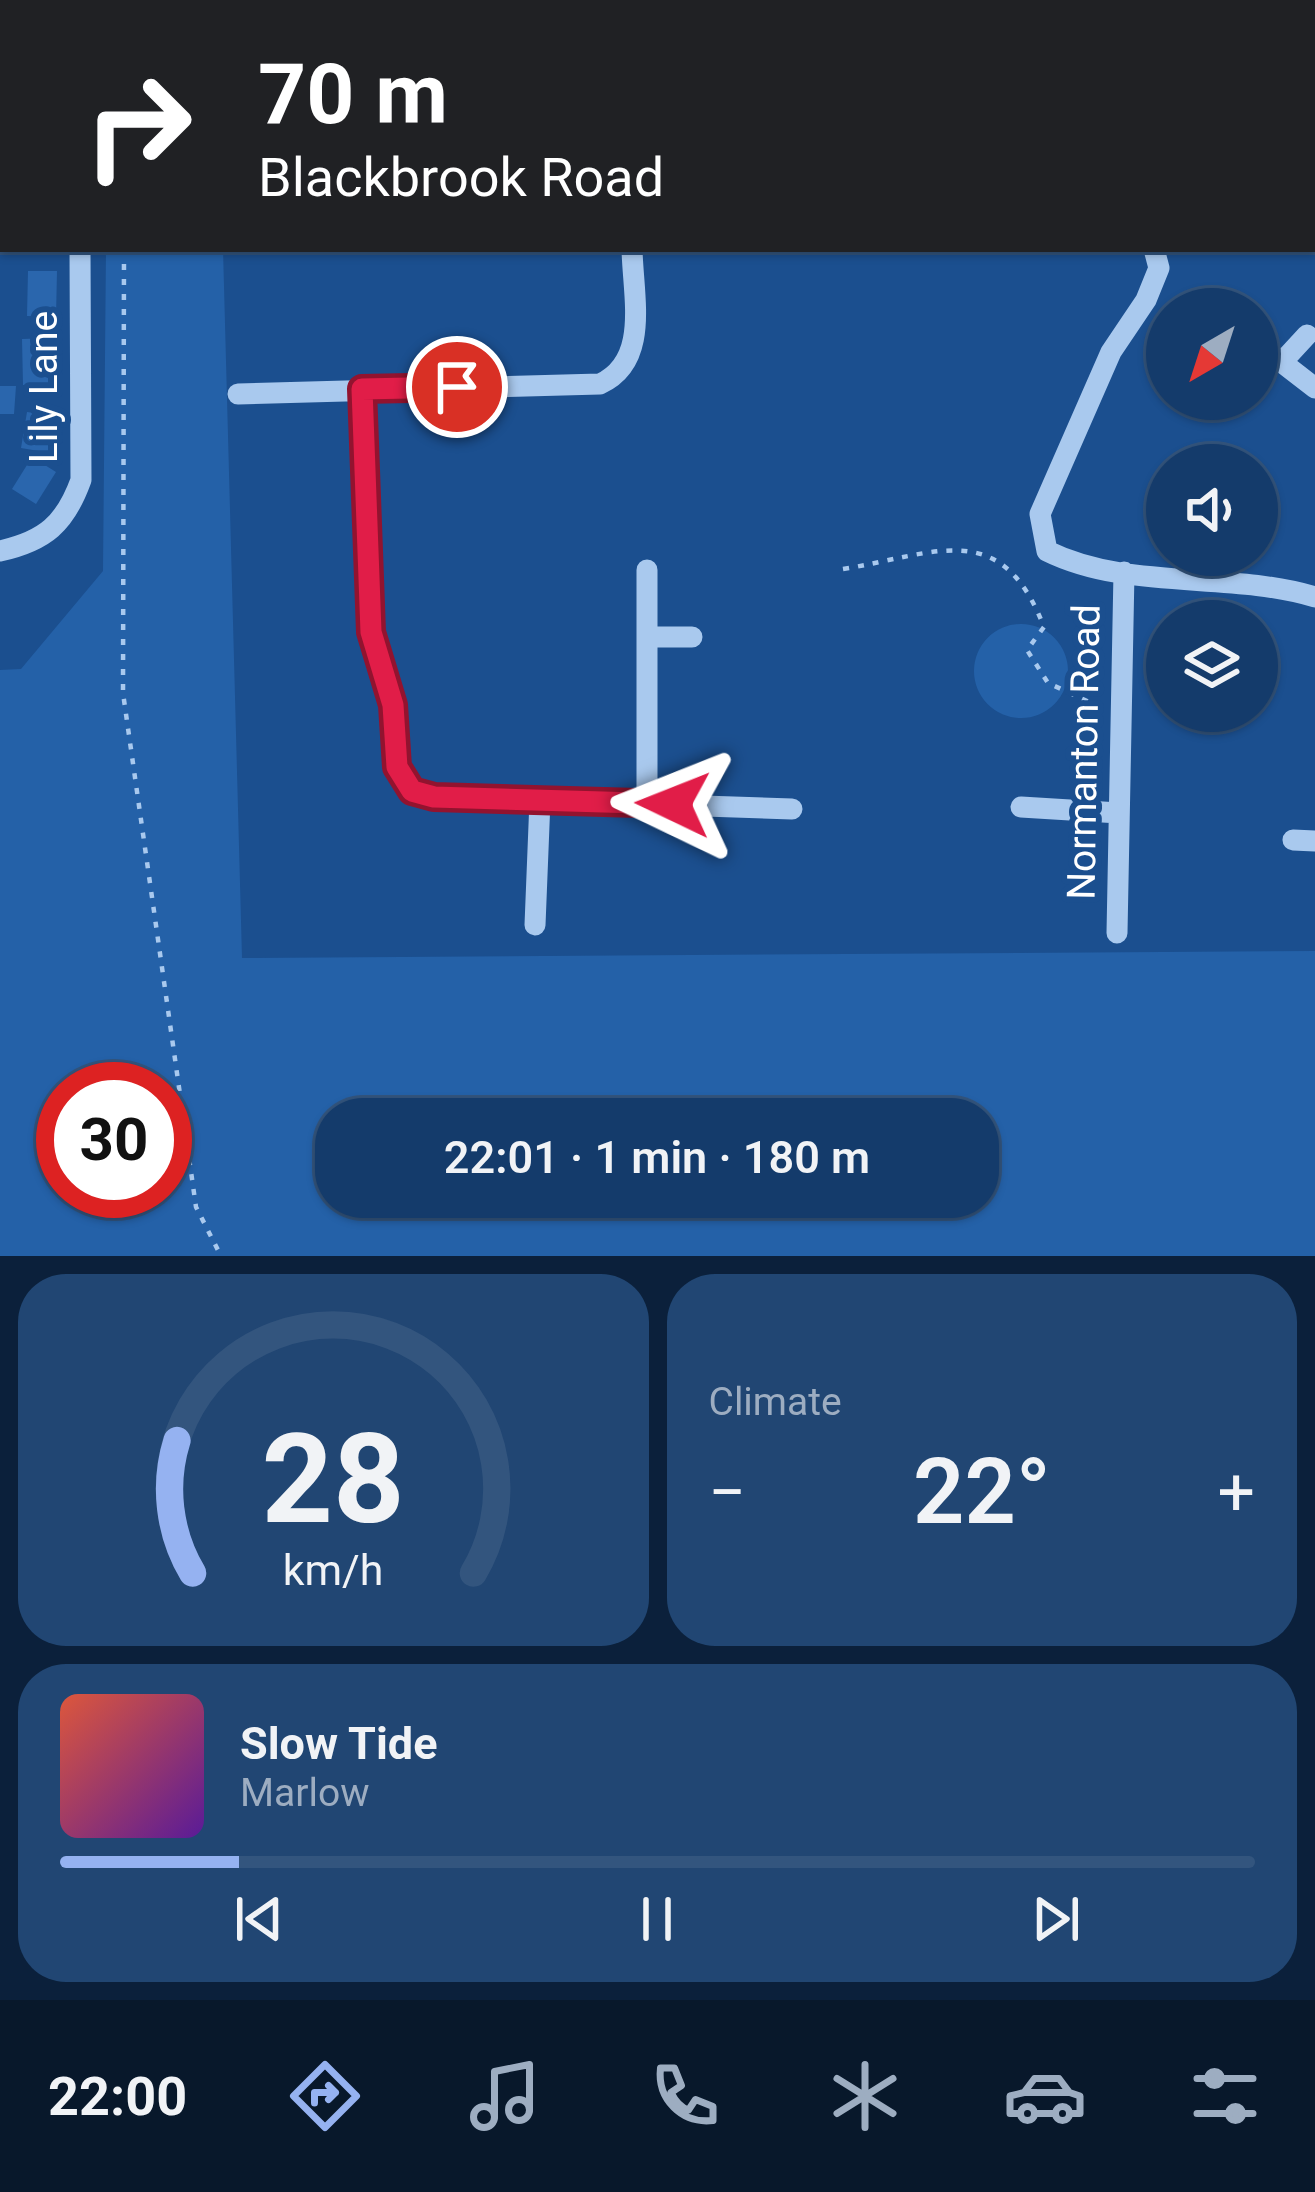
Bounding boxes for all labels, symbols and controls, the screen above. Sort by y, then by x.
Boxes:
text: 70 m [258,45,448,144]
icon: right [60,48,216,204]
text: Blackbrook Road [258,146,664,209]
north arrow [1146,288,1278,420]
map controls [1146,288,1278,732]
street label: Lily Lane [21,311,67,463]
pin [406,336,508,438]
icon: arrive [424,354,490,420]
button: sound [1146,444,1278,576]
button: layers [1146,600,1278,732]
street label: Normanton Road [1058,604,1110,900]
position arrow [610,741,736,867]
speed limit sign: 30 [36,1062,192,1218]
text: 22:01 · 1 min · 180 m [444,1131,870,1184]
text: Climate [709,1379,842,1425]
text: 28 [262,1406,405,1552]
text: 22° [913,1440,1051,1545]
text: − [709,1454,746,1531]
text: + [1218,1454,1255,1531]
text: km/h [283,1545,384,1595]
text: Slow Tide [240,1717,438,1770]
text: Marlow [240,1770,370,1816]
icon: previous [226,1886,292,1952]
icon: pause [624,1886,690,1952]
icon: next [1023,1886,1089,1952]
icon: directions [283,2054,367,2138]
icon: music [463,2054,547,2138]
icon: phone [643,2054,727,2138]
icon: climate [823,2054,907,2138]
icon: car [1003,2054,1087,2138]
icon: filters [1183,2054,1267,2138]
text: 22:00 [48,2065,187,2128]

